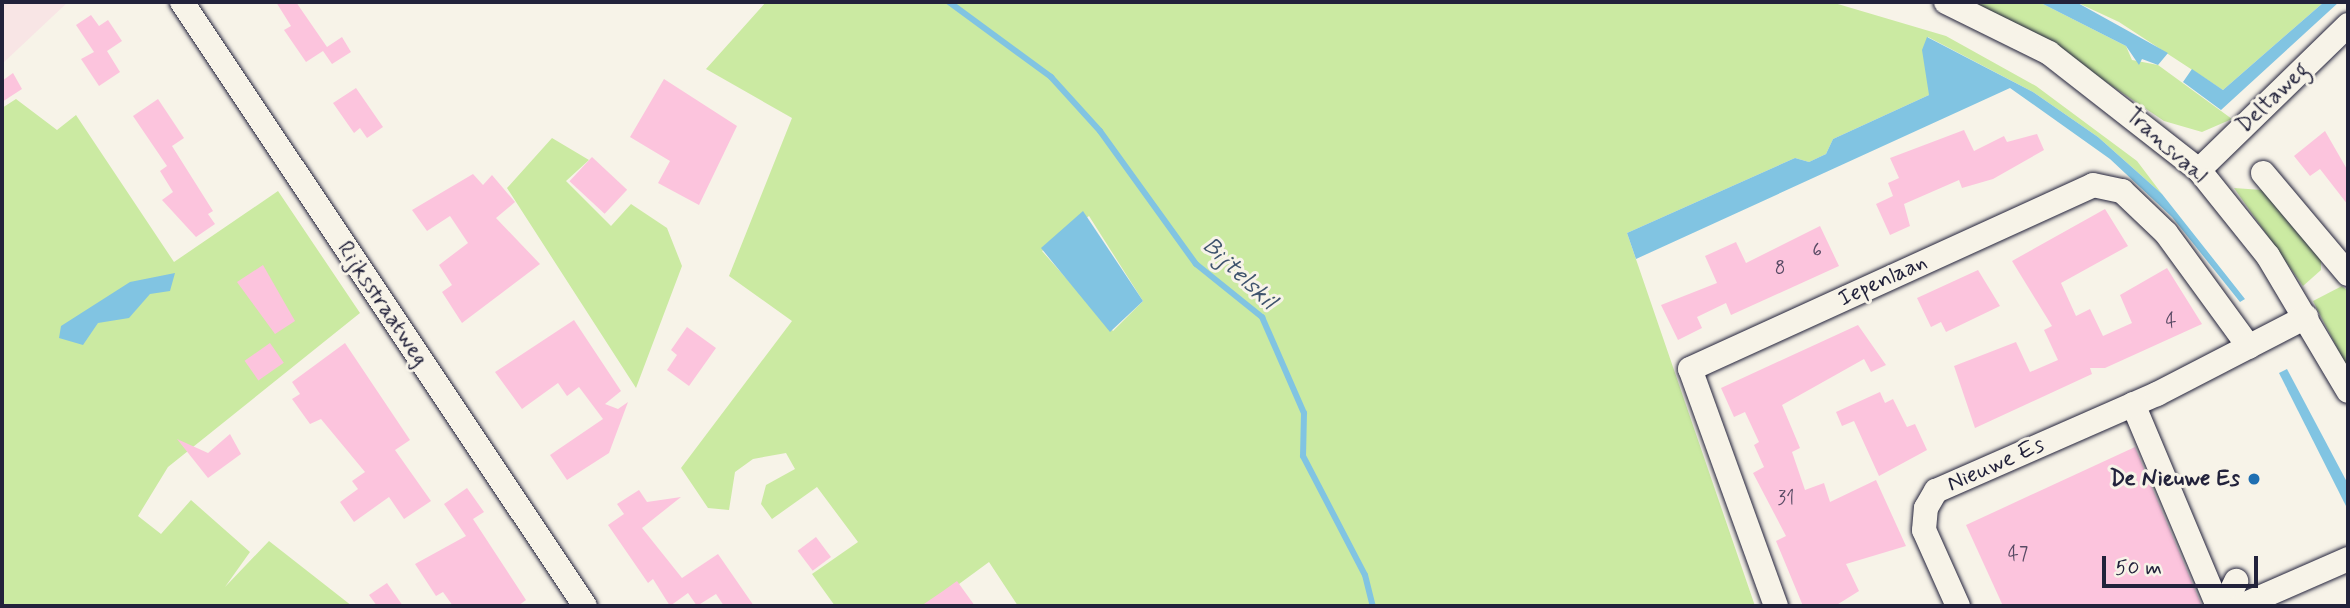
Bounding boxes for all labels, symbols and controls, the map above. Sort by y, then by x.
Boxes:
street label: Deltaweg [2231,57,2315,139]
street label: Transvaal [2119,102,2213,190]
water label: Bijtelskil [1196,232,1282,316]
street label: Rijksstraatweg [330,236,434,372]
house number: 6 [1812,240,1822,262]
street label: Iepenlaan [1834,248,1932,314]
house number: 8 [1775,258,1785,280]
house number: 4 [2165,311,2177,333]
street label: Nieuwe Es [1944,432,2048,498]
place label: De Nieuwe Es [2107,465,2240,493]
marker: De Nieuwe Es [2246,471,2262,487]
house number: 31 [1778,488,1794,510]
scale bar [2105,542,2261,586]
house number: 47 [2008,544,2028,566]
text: 50 m [2115,554,2162,582]

